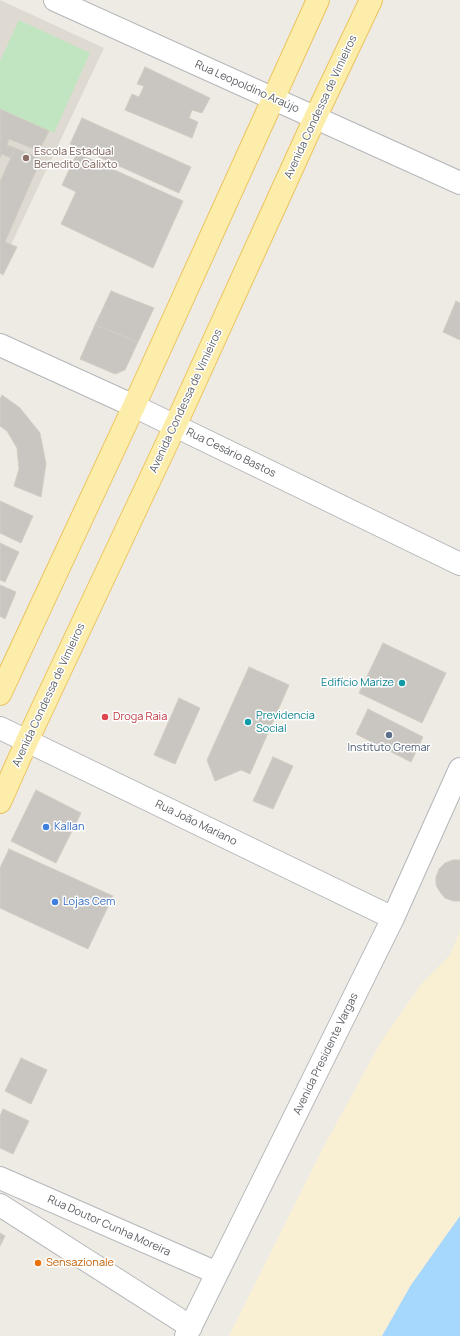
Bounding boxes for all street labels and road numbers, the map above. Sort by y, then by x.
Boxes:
street label: Avenida Condessa de Vimieiros [282,33,360,181]
street label: Rua Leopoldino Araújo [193,58,301,116]
street label: Avenida Condessa de Vimieiros [147,327,225,475]
street label: Rua Cesário Bastos [184,426,278,480]
street label: Avenida Condessa de Vimieiros [10,621,88,769]
street label: Rua João Mariano [153,798,239,848]
street label: Avenida Presidente Vargas [291,991,361,1117]
street label: Rua Doutor Cunha Moreira [45,1193,173,1259]

